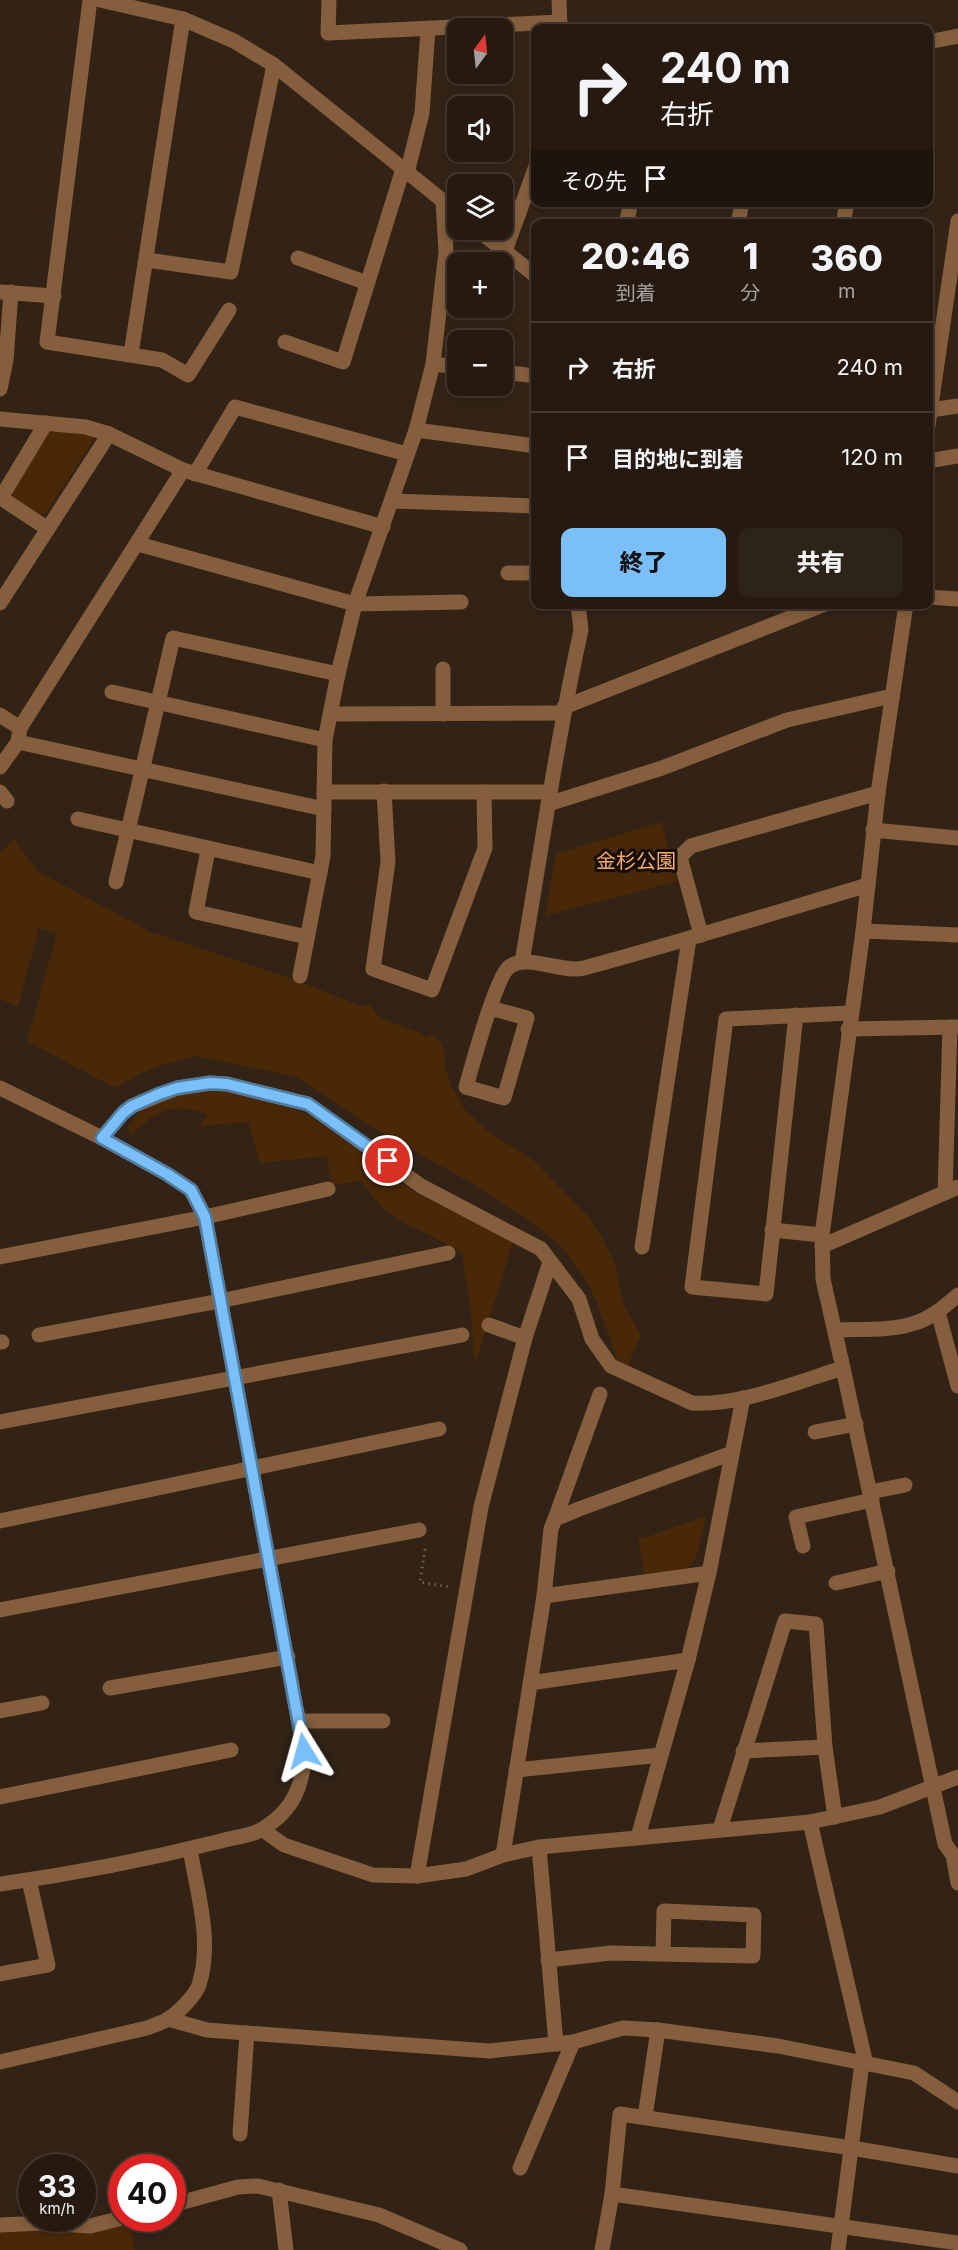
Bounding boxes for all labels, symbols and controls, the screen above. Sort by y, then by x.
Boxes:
north arrow [447,18,513,84]
map controls [447,18,513,396]
text: 240 m [660,42,791,93]
icon: right [561,48,639,126]
button: sound [447,96,513,162]
text: 右折 [660,98,714,131]
icon: arrive [639,162,672,195]
text: その先 [561,168,627,194]
button: layers [447,174,513,240]
text: 20:46 [581,234,690,278]
text: 1 [742,234,758,278]
text: 360 [811,236,883,280]
button: + [447,252,513,318]
text: m [838,279,855,303]
text: 到着 [616,281,656,305]
text: 分 [740,281,760,305]
button: − [447,330,513,396]
icon: right [561,351,594,384]
text: 240 m [836,354,903,380]
text: 右折 [612,356,656,382]
icon: arrive [561,441,594,474]
text: 120 m [841,444,903,470]
text: 目的地に到着 [612,446,744,472]
button: 終了 [561,528,726,597]
button: 共有 [738,528,903,597]
park label: 金杉公園 [596,849,676,873]
pin [362,1135,413,1186]
icon: arrive [371,1144,404,1177]
position arrow [272,1719,336,1783]
speed limit sign: 40 [108,2154,186,2232]
text: 33 [38,2168,76,2204]
text: km/h [39,2199,75,2218]

